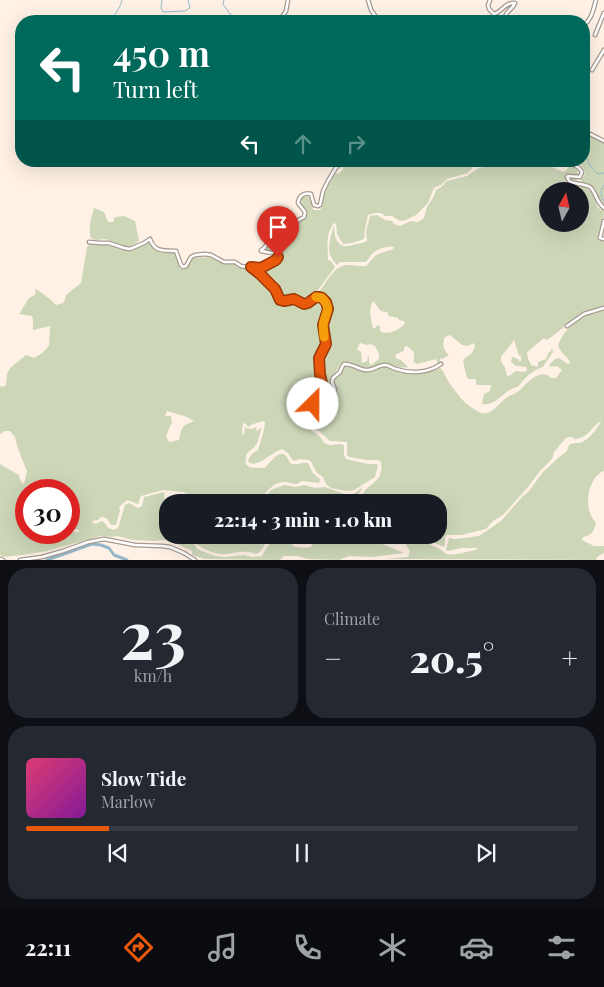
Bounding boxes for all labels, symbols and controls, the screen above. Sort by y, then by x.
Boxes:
text: 450 m [113,29,210,76]
icon: left [30,35,95,100]
text: Turn left [113,74,198,104]
icon: left [236,130,264,158]
icon: ahead [289,130,317,158]
icon: right [342,130,370,158]
north arrow [539,182,589,232]
map controls [539,182,589,232]
pin [257,206,299,257]
icon: arrive [264,213,292,241]
position arrow [286,377,338,429]
speed limit sign: 30 [15,479,80,544]
text: 22:14 · 3 min · 1.0 km [214,506,392,532]
text: 23 [120,589,186,675]
text: Climate [324,608,380,629]
text: 20.5° [409,632,494,683]
text: − [324,639,342,676]
text: + [562,639,578,676]
text: km/h [134,665,172,686]
text: Slow Tide [101,765,186,791]
text: Marlow [101,791,155,812]
icon: previous [104,839,132,867]
icon: pause [288,839,316,867]
icon: next [472,839,500,867]
icon: directions [121,930,156,965]
icon: music [205,930,240,965]
icon: phone [290,930,325,965]
icon: climate [375,930,410,965]
icon: car [459,930,494,965]
icon: filters [544,930,579,965]
text: 22:11 [25,932,71,962]

